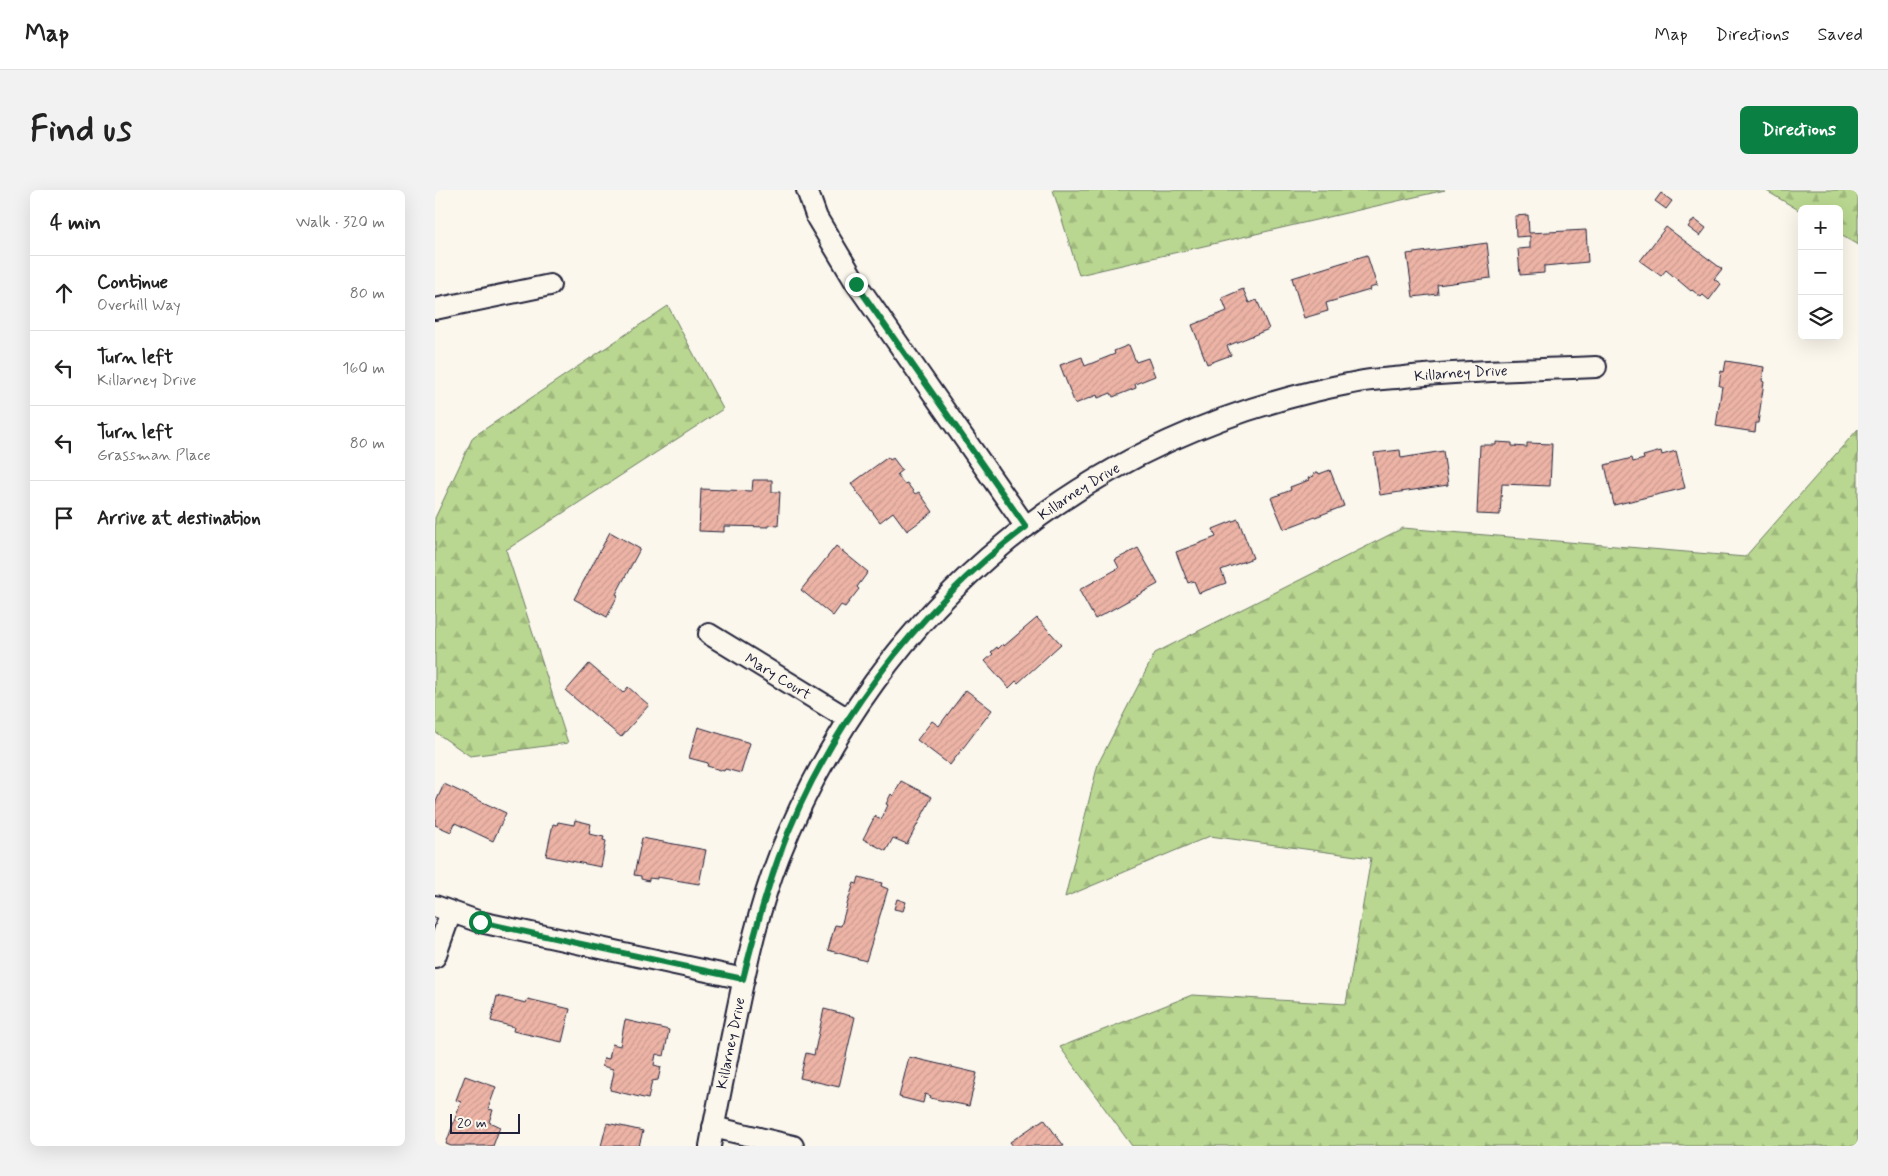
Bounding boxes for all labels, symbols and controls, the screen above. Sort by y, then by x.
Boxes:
text: Map [25,19,69,50]
text: Map [1655,23,1688,47]
text: Directions [1716,23,1790,47]
text: Saved [1818,23,1863,47]
button: Directions [1740,106,1858,154]
text: Find us [30,107,132,153]
map controls [1798,205,1843,340]
button: + [1798,205,1843,250]
text: 4 min [50,209,101,237]
text: Walk · 320 m [296,212,385,233]
button: − [1798,250,1843,295]
text: Continue [97,270,168,295]
route end [845,273,868,296]
icon: ahead [50,279,78,307]
text: 80 m [350,283,385,304]
text: Overhill Way [97,295,181,316]
button: layers [1798,295,1843,340]
text: Turn left [97,345,173,370]
icon: left [50,354,78,382]
text: 160 m [342,358,385,379]
street label: Killarney Drive [1413,361,1508,387]
text: Killarney Drive [97,370,197,391]
text: Turn left [97,420,173,445]
icon: left [50,429,78,457]
text: 80 m [350,433,385,454]
text: Grassman Place [97,445,211,466]
street label: Killarney Drive [1034,458,1124,525]
icon: arrive [50,504,78,532]
text: Arrive at destination [97,506,261,531]
street label: Mary Court [741,649,814,705]
route start [469,911,492,934]
street label: Killarney Drive [712,995,751,1091]
scale bar [450,1111,520,1134]
text: 20 m [457,1114,487,1132]

